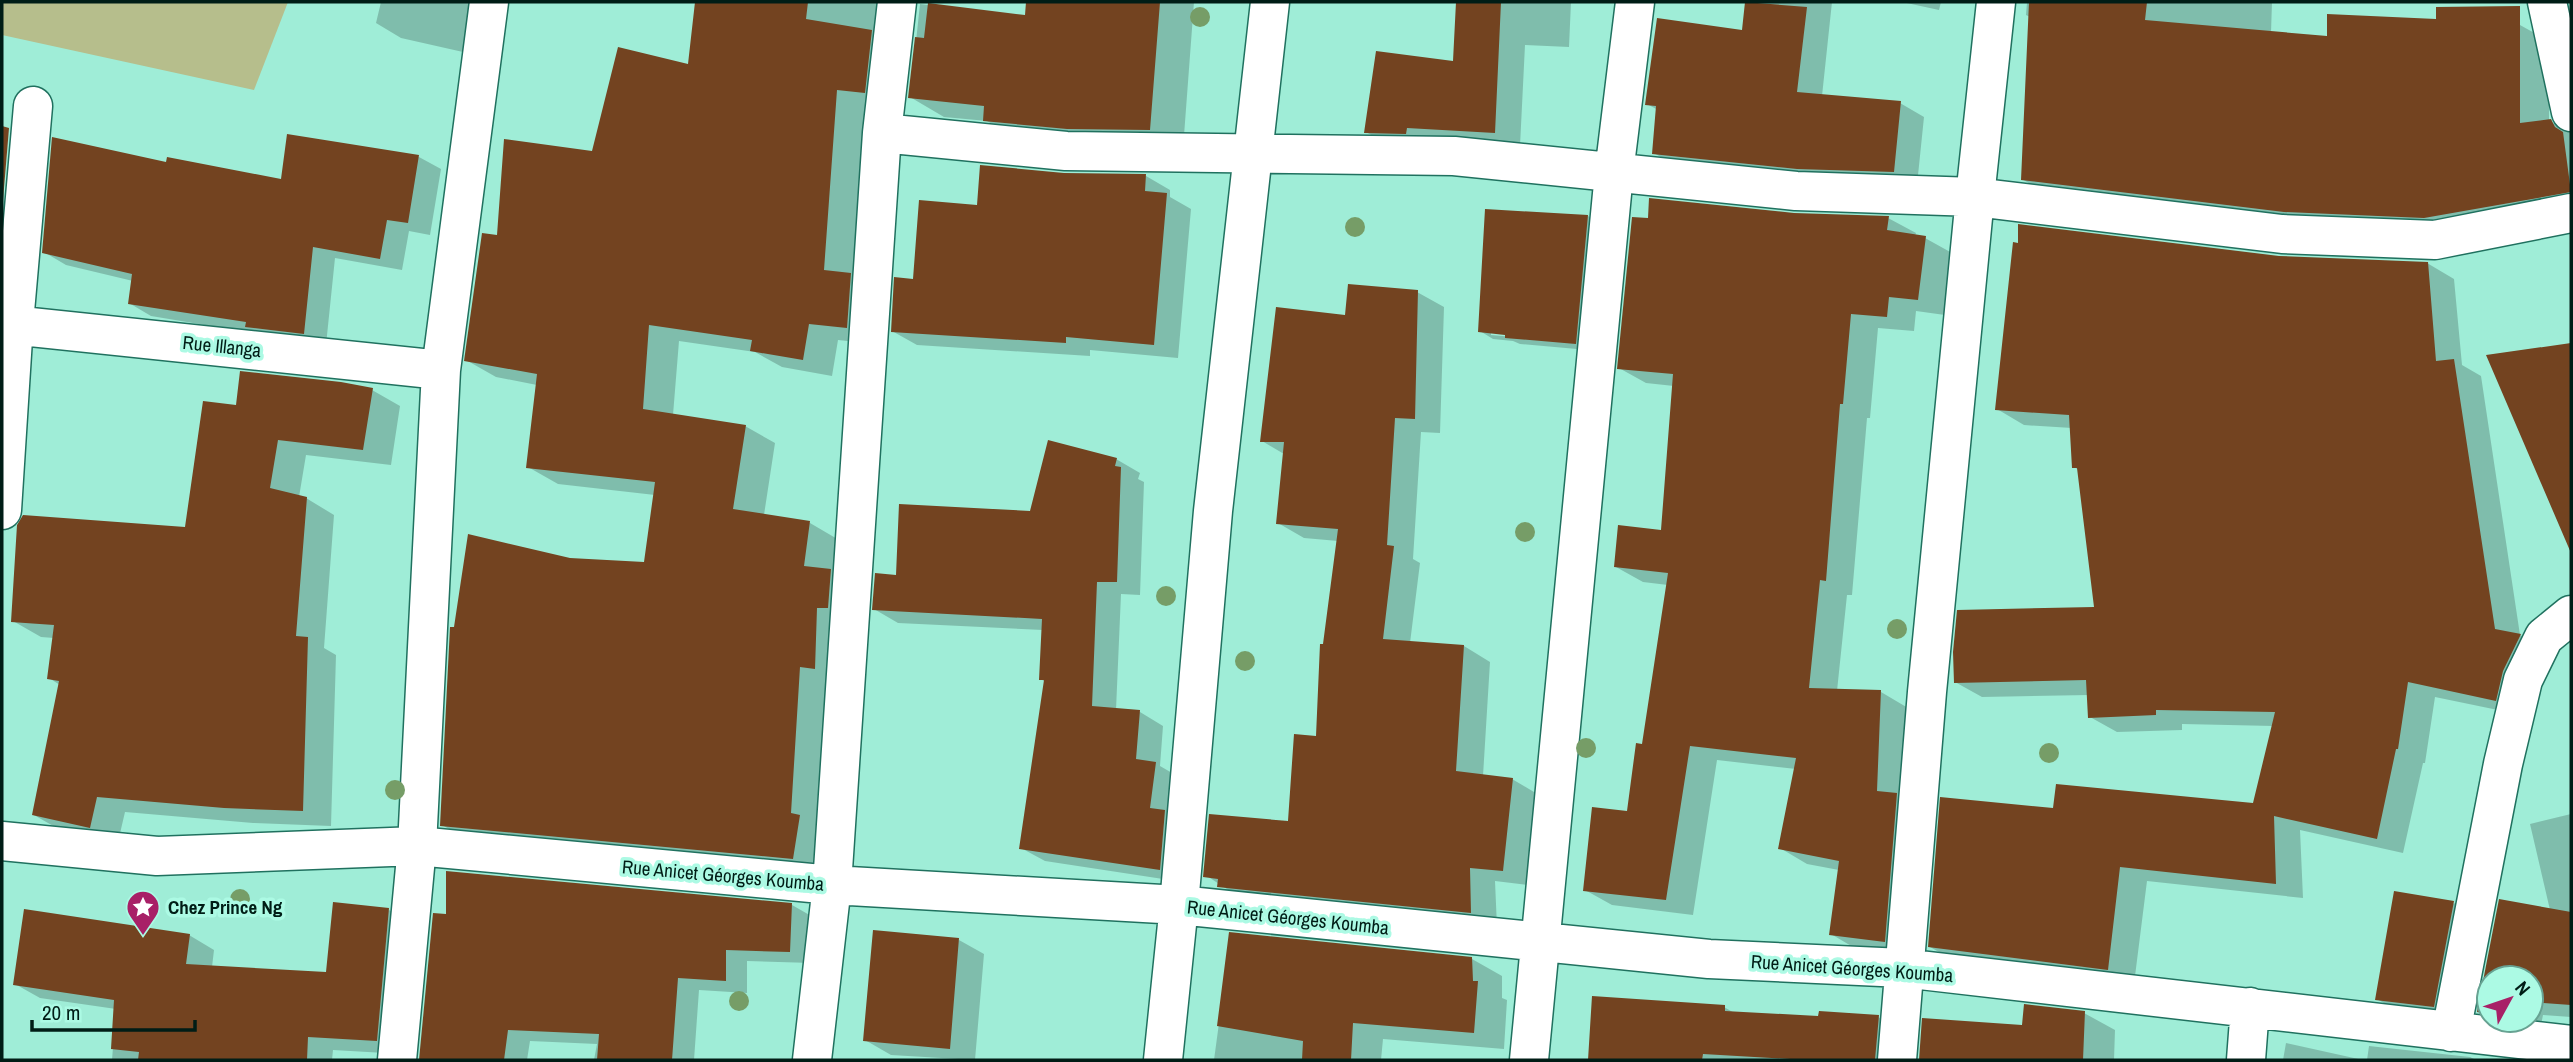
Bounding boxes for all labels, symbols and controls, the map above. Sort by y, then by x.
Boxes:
street label: Rue Illanga [181,329,263,363]
street label: Rue Anicet Géorges Koumba [621,853,825,897]
place icon: Chez Prince Ng [124,888,162,937]
street label: Rue Anicet Géorges Koumba [1186,893,1390,941]
place label: Chez Prince Ng [168,894,283,920]
street label: Rue Anicet Géorges Koumba [1750,948,1954,988]
north arrow [2475,964,2545,1034]
text: N [2509,975,2537,1001]
scale bar [32,988,194,1032]
text: 20 m [42,998,80,1027]

